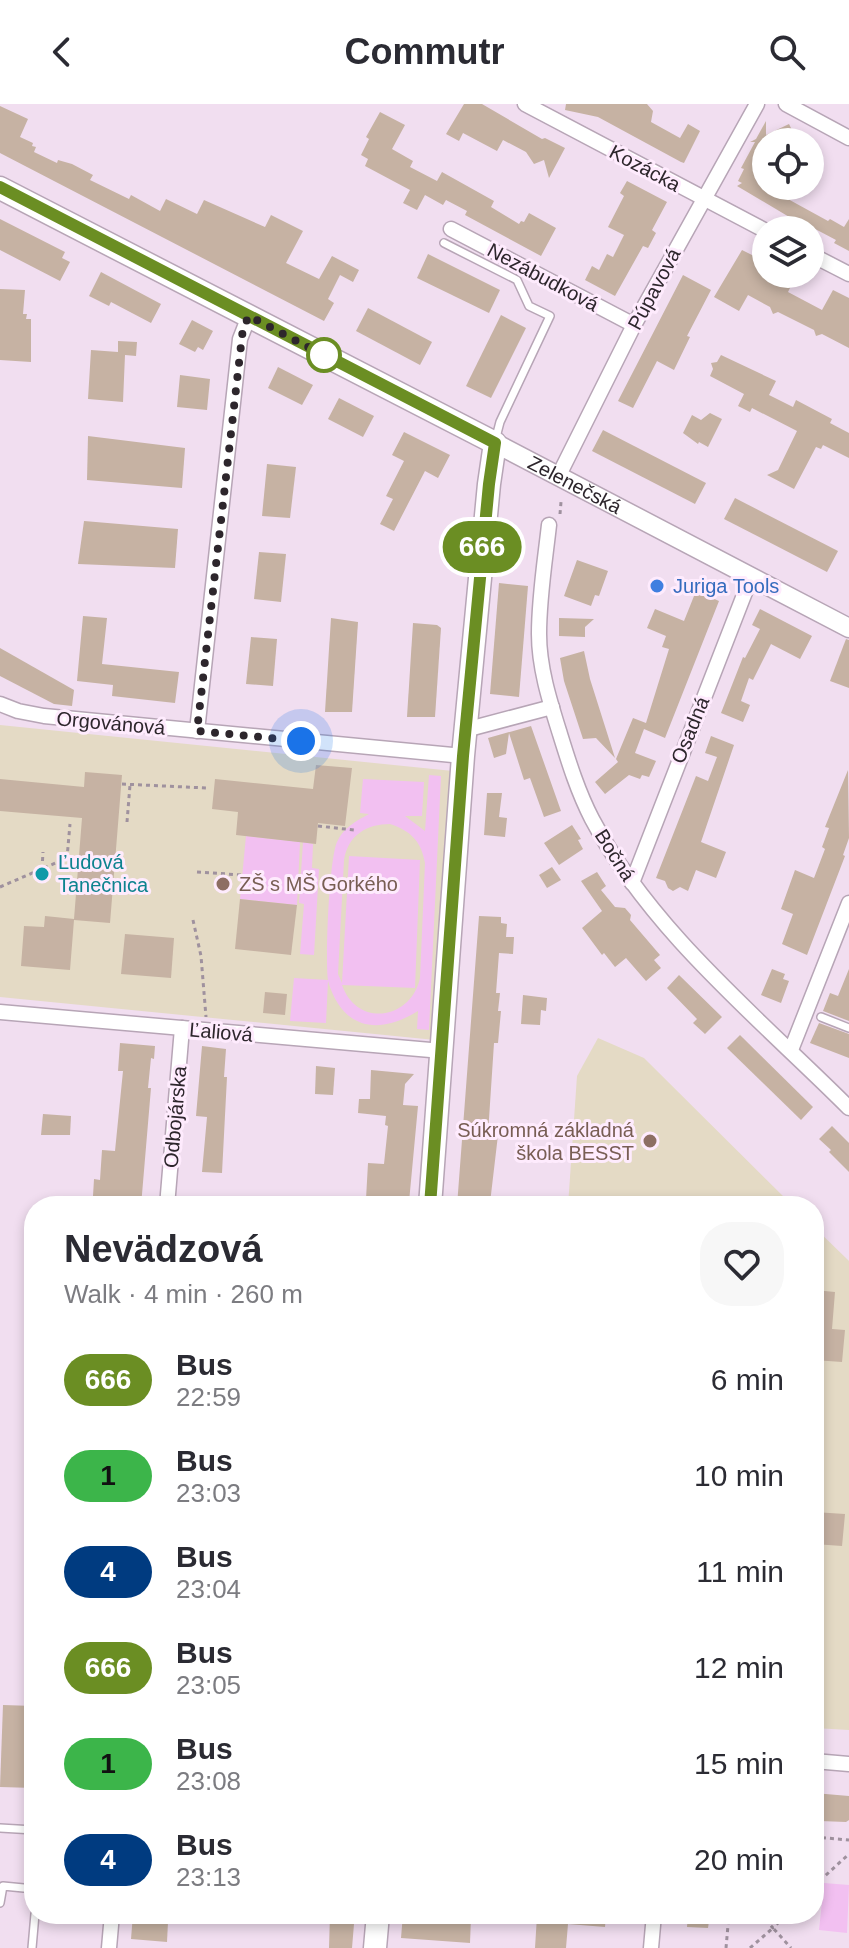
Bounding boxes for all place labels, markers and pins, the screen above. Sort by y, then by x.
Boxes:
unlabelled marker [307,338,341,372]
place label: Juriga Tools [673,575,779,597]
marker: Juriga Tools [648,577,666,595]
place label: Ľudová Tanečnica [58,851,149,896]
marker: Ľudová Tanečnica [33,865,51,883]
place label: ZŠ s MŠ Gorkého [239,873,398,895]
marker: ZŠ s MŠ Gorkého [214,875,232,893]
place label: Súkromná základná škola BESST [457,1119,635,1164]
marker: Súkromná základná škola BESST [641,1132,659,1150]

